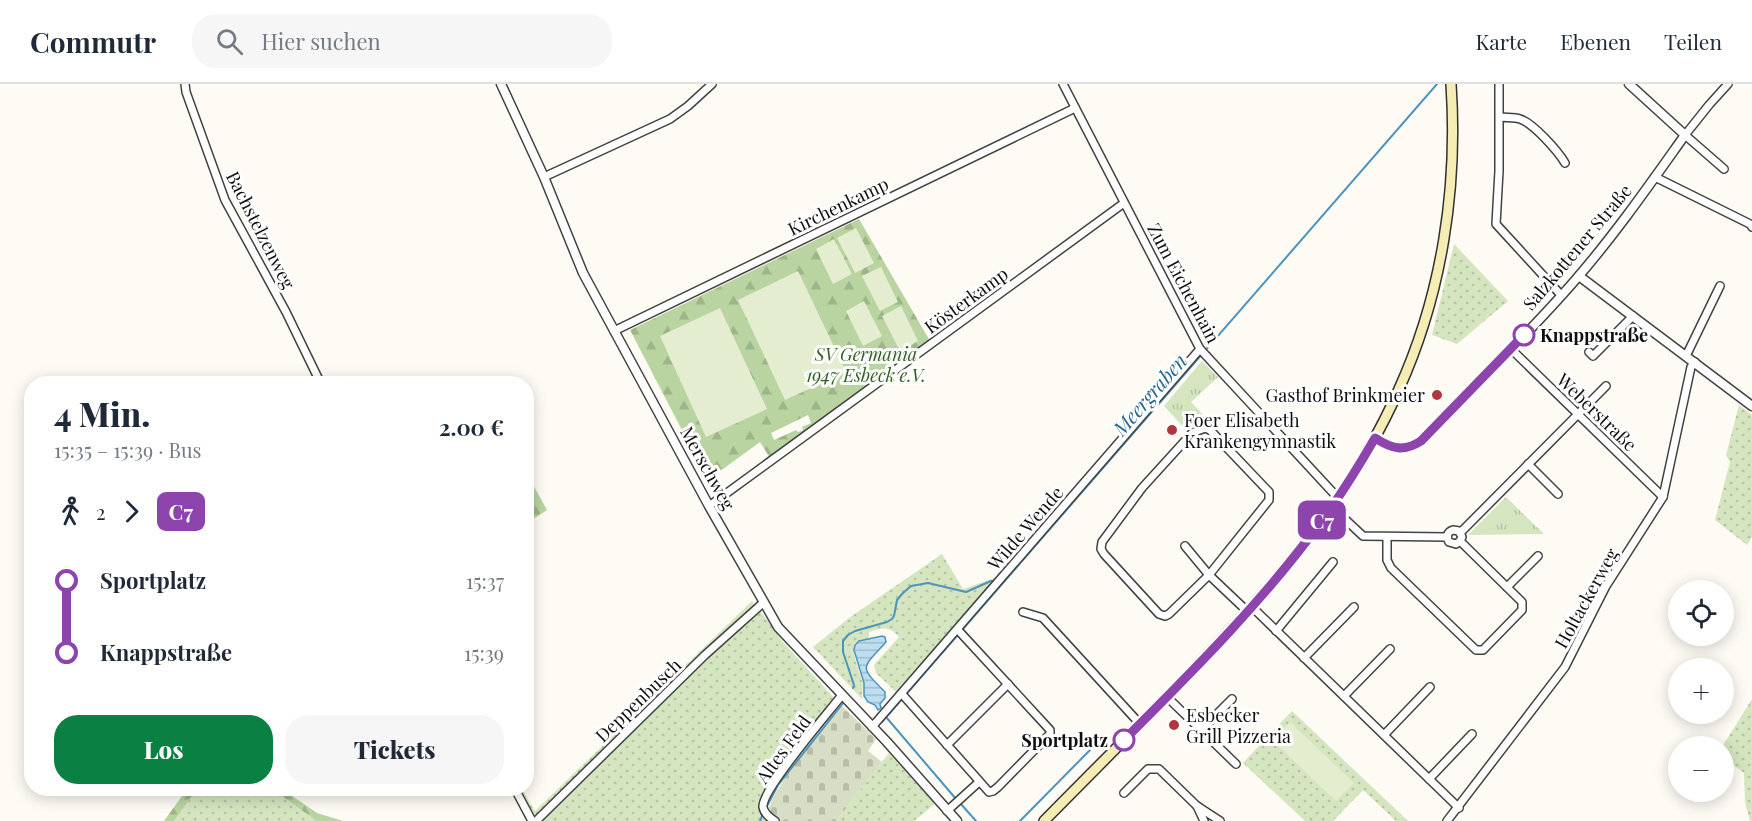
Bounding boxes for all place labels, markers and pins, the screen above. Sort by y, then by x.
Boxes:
place label: Knappstraße [1540,323,1648,347]
marker: Knappstraße [1513,324,1535,346]
place label: Gasthof Brinkmeier [1266,383,1425,407]
marker: Gasthof Brinkmeier [1430,388,1444,402]
place label: Foer Elisabeth Krankengymnastik [1184,408,1336,453]
marker: Foer Elisabeth Krankengymnastik [1165,423,1179,437]
place label: Esbecker Grill Pizzeria [1186,703,1291,748]
marker: Esbecker Grill Pizzeria [1167,718,1181,732]
place label: Sportplatz [1021,728,1108,752]
marker: Sportplatz [1113,729,1135,751]

